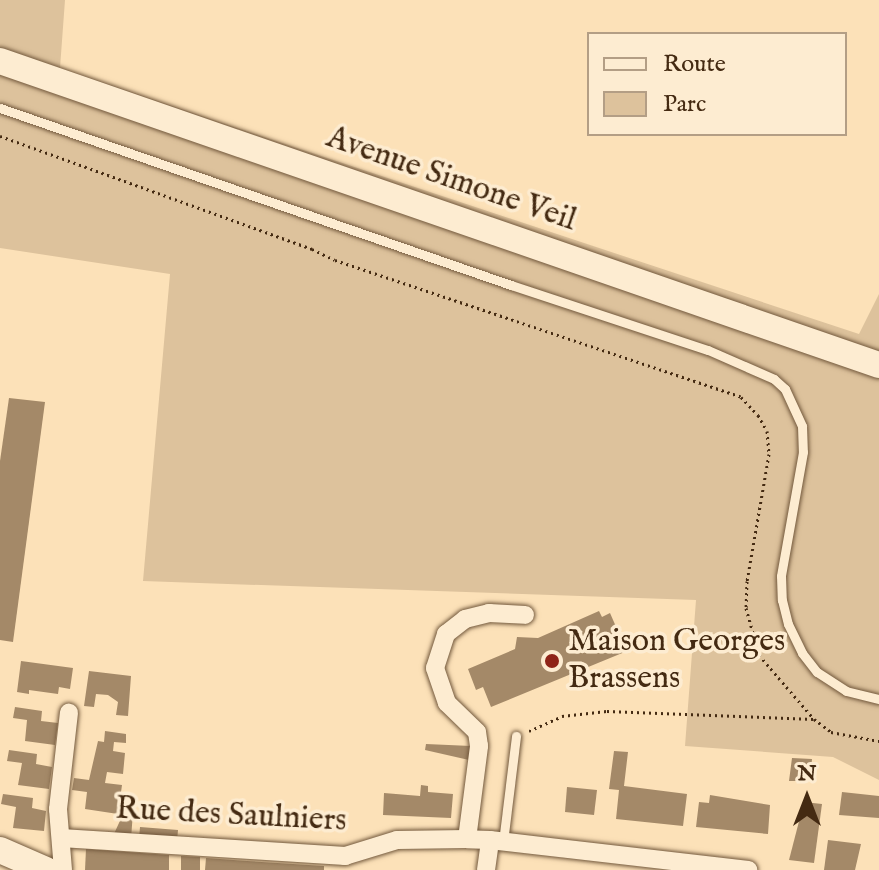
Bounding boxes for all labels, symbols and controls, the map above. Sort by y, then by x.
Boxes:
legend [587,32,847,136]
text: Route [663,49,726,80]
text: Parc [663,89,706,120]
street label: Avenue Simone Veil [321,119,581,241]
place label: Maison Georges Brassens [568,624,785,699]
marker: Maison Georges Brassens [543,652,561,670]
north arrow [767,758,847,838]
text: N [797,760,817,788]
street label: Rue des Saulniers [115,791,347,841]

